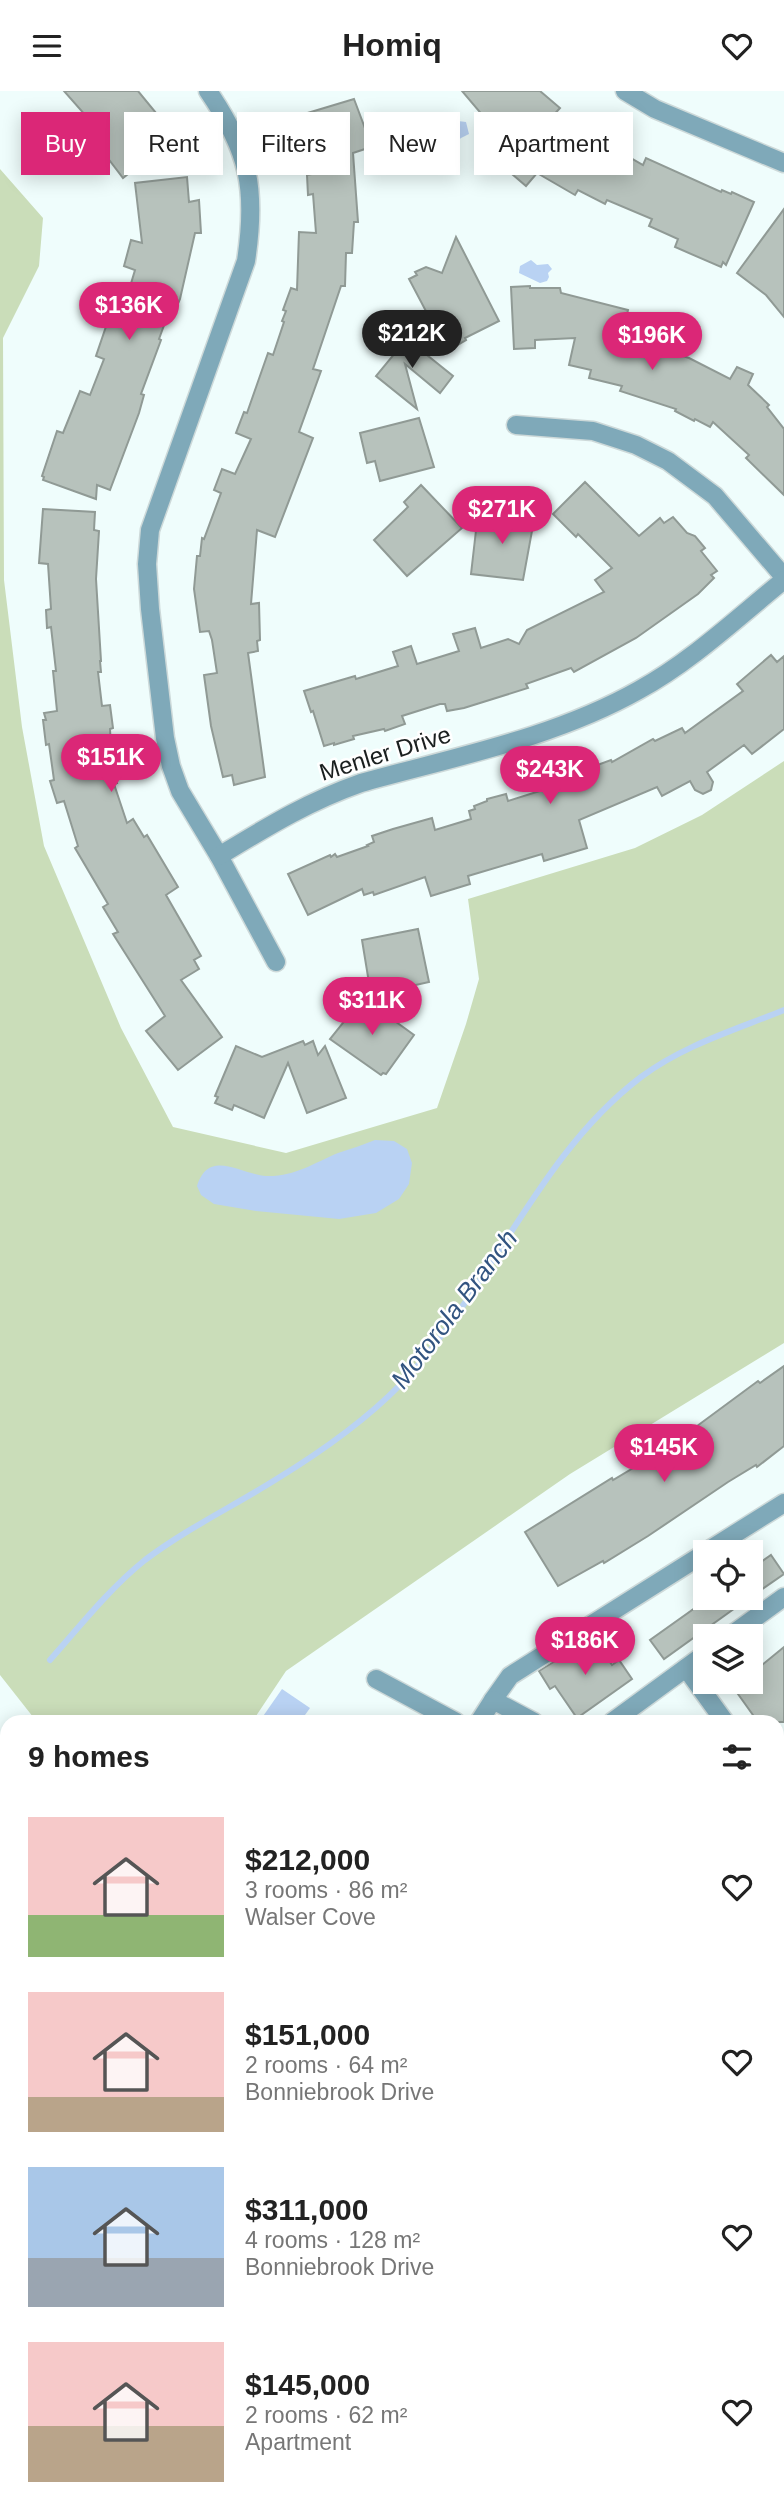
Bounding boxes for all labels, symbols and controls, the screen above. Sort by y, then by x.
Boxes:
icon: menu [28,27,66,65]
text: Homiq [342,27,442,63]
icon: heart [718,27,756,65]
chip: Buy [21,112,110,175]
chip: Rent [124,112,223,175]
chip: Filters [237,112,350,175]
chip: New [364,112,460,175]
chip: Apartment [474,112,633,175]
pin: $136K [80,282,178,342]
text: $136K [95,292,163,318]
pin: $212K [363,310,461,370]
pin: $196K [603,313,701,372]
text: $212K [378,320,446,346]
text: $196K [618,322,686,348]
pin: $271K [453,487,551,546]
text: $271K [468,496,536,522]
street label: Menler Drive [316,720,454,786]
pin: $151K [62,735,160,794]
text: $151K [77,744,145,770]
pin: $243K [501,747,599,806]
text: $243K [516,756,584,782]
pin: $311K [323,977,421,1037]
text: $311K [339,987,405,1013]
water label: Motorola Branch [385,1224,523,1394]
pin: $145K [615,1425,713,1484]
text: $145K [630,1434,698,1460]
map controls [693,1540,763,1694]
button: locate [693,1540,763,1610]
pin: $186K [536,1617,634,1677]
button: layers [693,1624,763,1694]
text: $186K [551,1627,619,1653]
icon: filters [718,1738,756,1776]
text: 9 homes [28,1740,150,1773]
text: $212,000 [245,1843,370,1876]
icon: home [84,1845,168,1929]
icon: heart [718,1868,756,1906]
text: 3 rooms · 86 m² [245,1877,407,1903]
text: Walser Cove [245,1904,376,1930]
text: $151,000 [245,2018,370,2051]
icon: home [84,2020,168,2104]
icon: heart [718,2043,756,2081]
text: 2 rooms · 64 m² [245,2052,407,2078]
text: Bonniebrook Drive [245,2079,434,2105]
text: $311,000 [245,2193,368,2226]
icon: home [84,2195,168,2279]
icon: heart [718,2218,756,2256]
text: 4 rooms · 128 m² [245,2227,420,2253]
text: Bonniebrook Drive [245,2254,434,2280]
text: $145,000 [245,2368,370,2401]
icon: home [84,2370,168,2454]
icon: heart [718,2393,756,2431]
text: 2 rooms · 62 m² [245,2402,407,2428]
text: Apartment [245,2429,351,2455]

